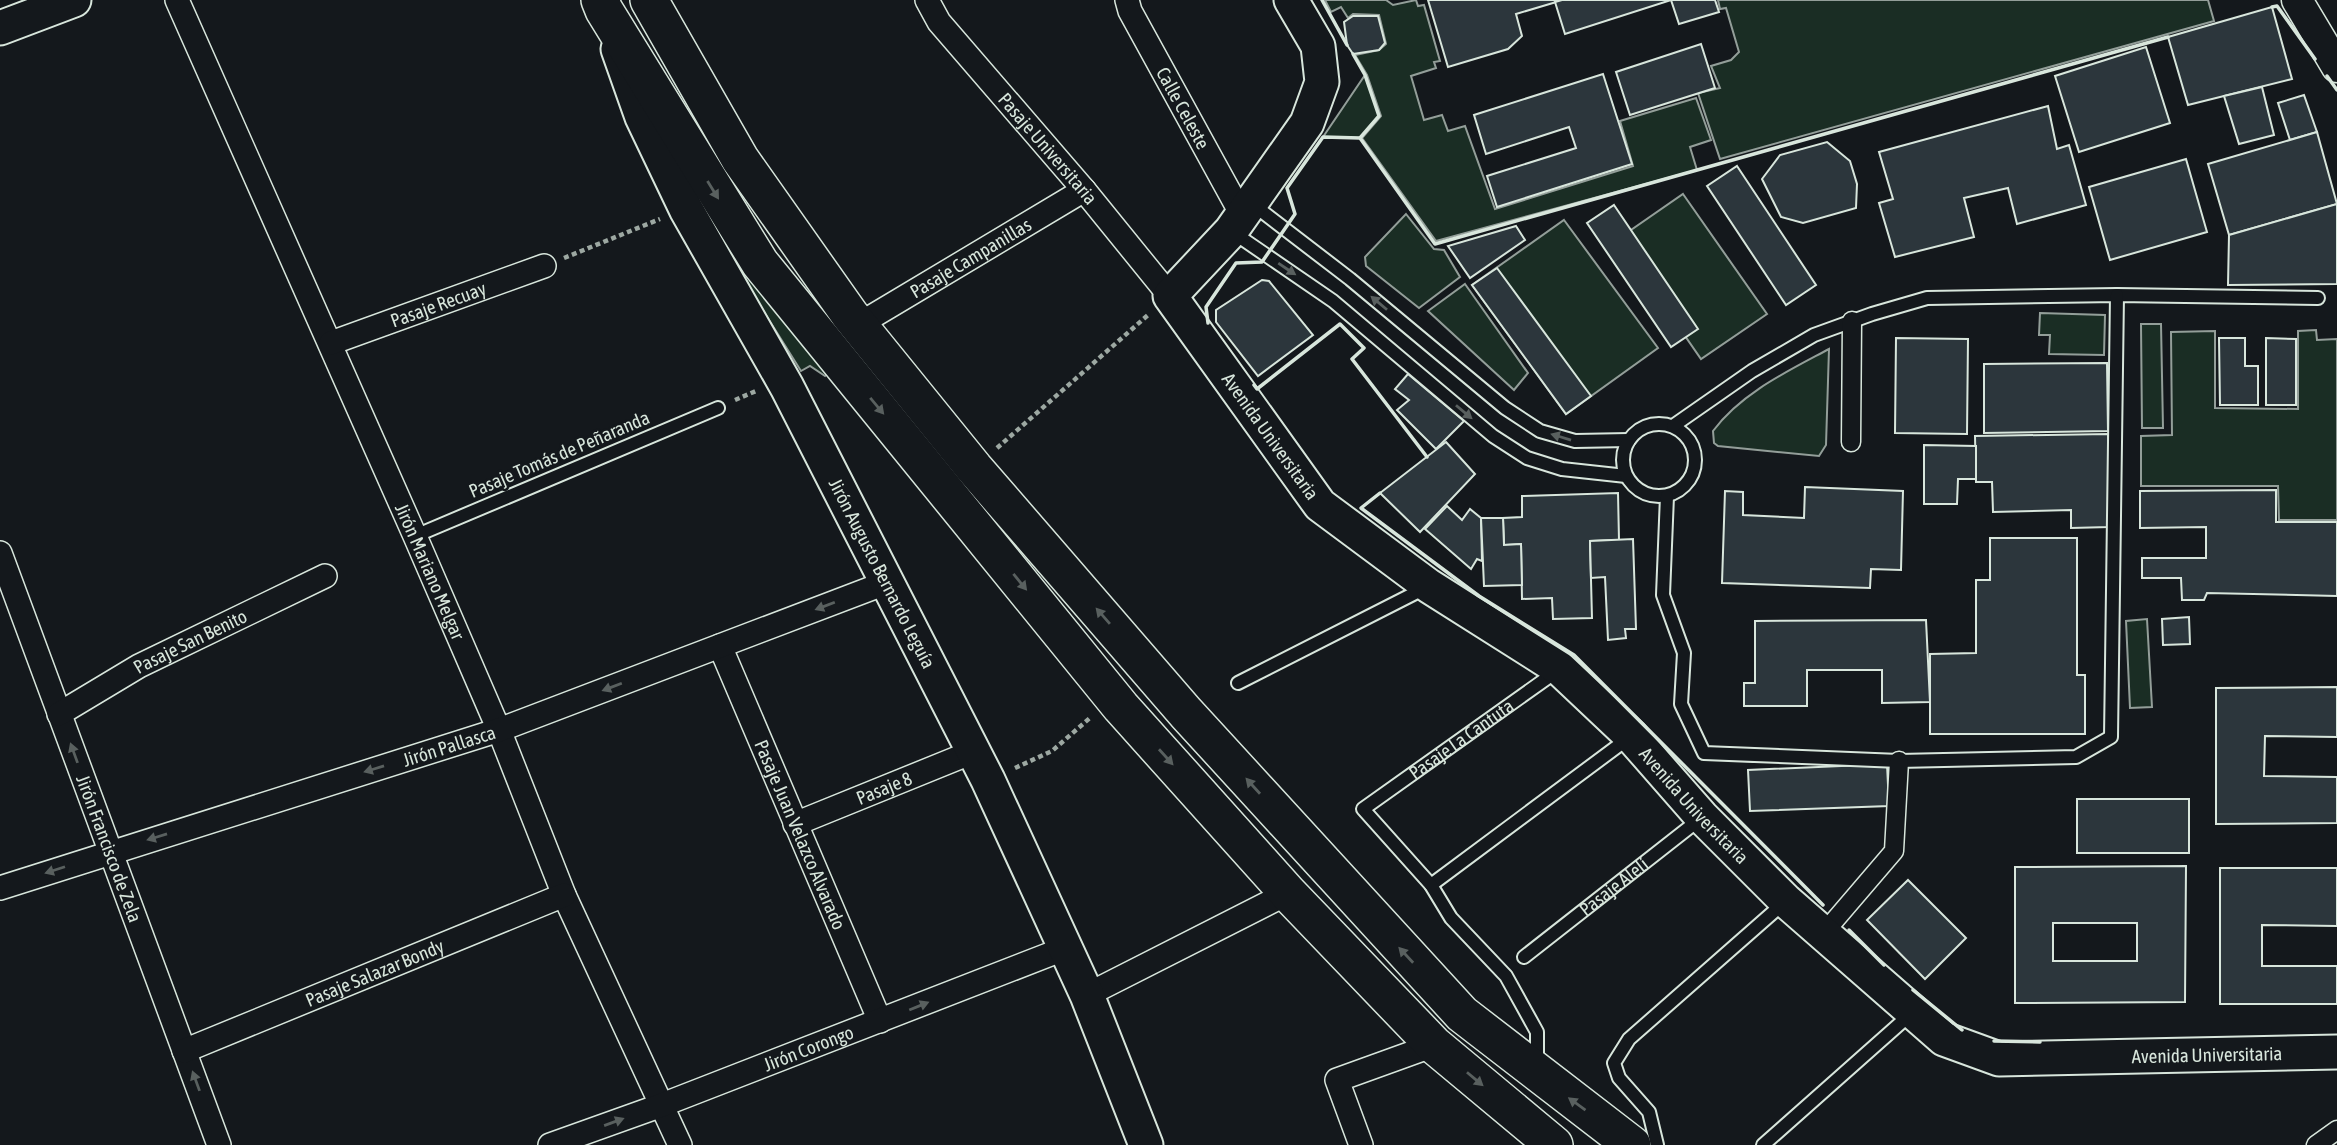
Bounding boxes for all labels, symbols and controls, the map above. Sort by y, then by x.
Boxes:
street label: Calle Celeste [1152,63,1215,153]
street label: Pasaje Universitaria [994,88,1102,209]
one-way arrow [706,180,719,199]
street label: Pasaje Campanillas [906,213,1035,302]
one-way arrow [1278,262,1296,276]
street label: Pasaje Recuay [387,277,489,332]
one-way arrow [1370,295,1388,311]
street label: Avenida Universitaria [1218,369,1323,504]
one-way arrow [869,397,884,414]
one-way arrow [1455,404,1473,420]
street label: Pasaje Tomás de Peñaranda [465,406,653,502]
one-way arrow [1550,432,1571,442]
street label: Jirón Augusto Bernardo Leguía [825,475,940,672]
street label: Jirón Mariano Melgar [391,500,470,643]
one-way arrow [1012,574,1027,591]
one-way arrow [814,601,835,612]
street label: Pasaje San Benito [129,605,250,678]
one-way arrow [1095,607,1111,625]
one-way arrow [602,682,623,693]
street label: Pasaje La Cantuta [1405,694,1518,784]
street label: Jirón Pallasca [400,721,498,771]
street label: Pasaje Juan Velazco Alvarado [750,736,851,933]
one-way arrow [68,742,79,763]
street label: Avenida Universitaria [1635,743,1753,868]
one-way arrow [1158,748,1174,766]
one-way arrow [363,765,384,775]
street label: Pasaje 8 [853,767,915,809]
street label: Jirón Francisco de Zela [72,772,147,925]
one-way arrow [1246,778,1262,795]
one-way arrow [146,832,167,843]
street label: Pasaje Alelí [1575,853,1652,920]
one-way arrow [45,865,66,876]
street label: Pasaje Salazar Bondy [302,934,447,1011]
one-way arrow [1399,947,1415,964]
one-way arrow [908,1001,929,1012]
street label: Jirón Corongo [760,1021,857,1076]
street label: Avenida Universitaria [2131,1042,2282,1067]
one-way arrow [190,1071,201,1092]
one-way arrow [1466,1071,1484,1087]
one-way arrow [1568,1098,1586,1112]
one-way arrow [604,1116,625,1127]

